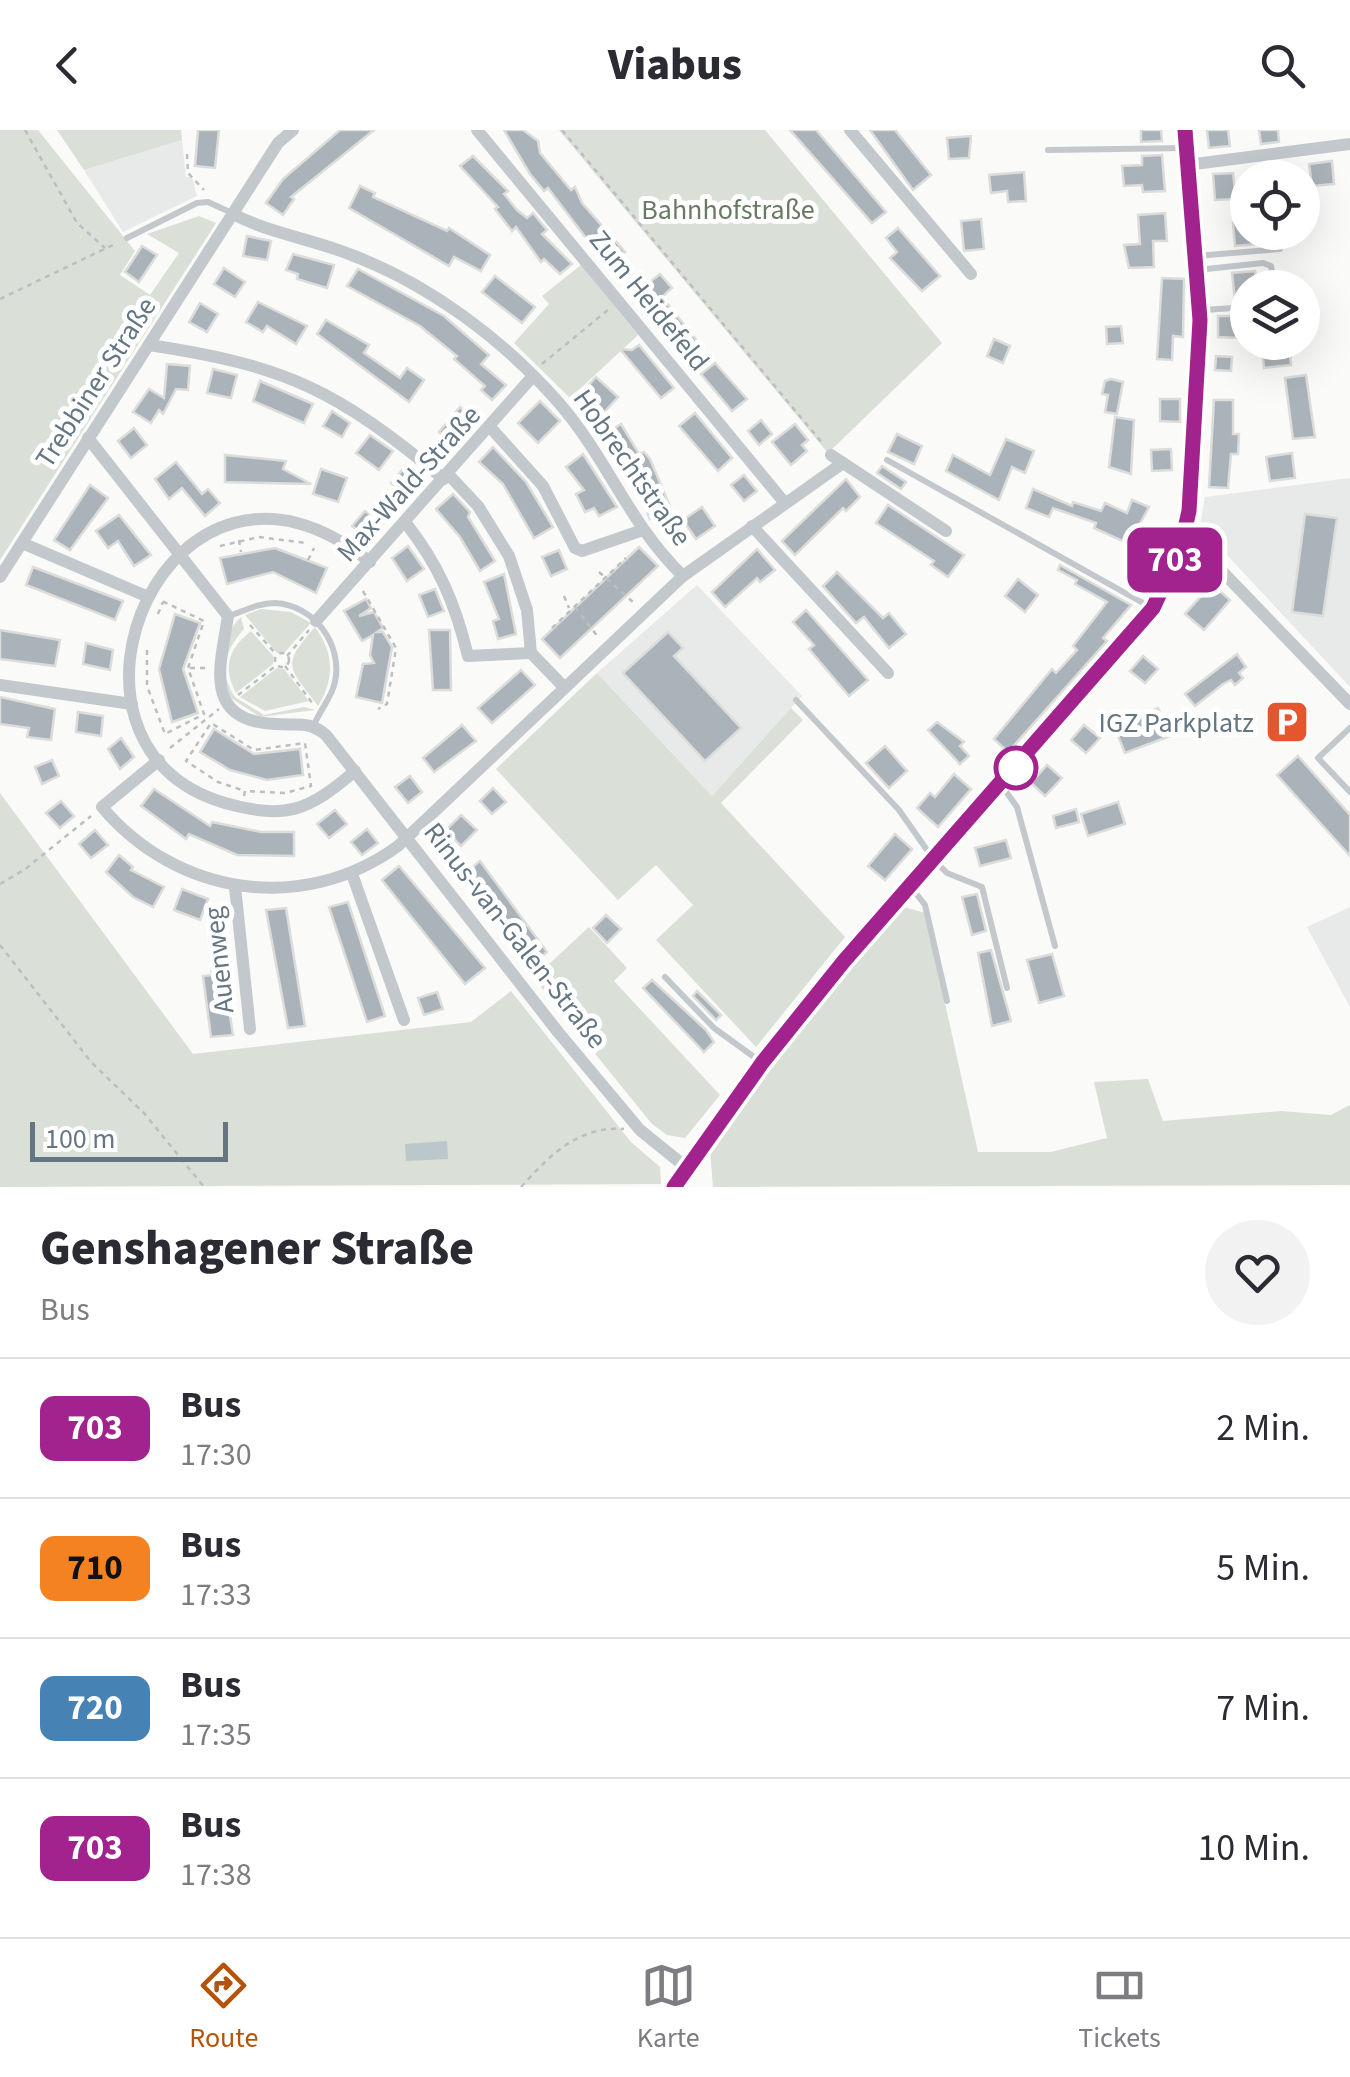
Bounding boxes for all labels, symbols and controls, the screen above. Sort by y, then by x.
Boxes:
text: Viabus [608,33,742,97]
icon: back [40,38,95,93]
icon: search [1255,38,1310,93]
map controls [1230,160,1320,360]
button: locate [1230,160,1320,250]
park label: Bahnhofstraße [641,190,815,230]
street label: Zum Heidefeld [580,221,719,380]
button: layers [1230,270,1320,360]
street label: Trebbiner Straße [26,289,166,476]
street label: Hobrechtstraße [563,381,701,554]
street label: Max-Wald-Straße [327,397,490,571]
line badge: 703 [1118,528,1232,592]
text: 703 [1147,535,1203,585]
parking icon: IGZ Parkplatz [1264,699,1310,745]
place label: IGZ Parkplatz [1099,703,1254,743]
unlabelled marker [995,747,1037,789]
street label: Rinus-van-Galen-Straße [414,814,616,1057]
street label: Auenweg [194,904,244,1015]
scale bar [30,1117,228,1162]
text: 100 m [45,1119,116,1159]
text: Genshagener Straße [40,1215,474,1283]
button: heart [1205,1220,1310,1325]
text: Bus [40,1287,90,1333]
text: Bus [180,1378,241,1432]
text: 2 Min. [1216,1401,1310,1455]
text: 703 [67,1403,123,1453]
text: 17:30 [180,1432,252,1478]
text: Bus [180,1518,241,1572]
text: 5 Min. [1216,1541,1310,1595]
text: 710 [67,1543,123,1593]
text: 17:33 [180,1572,252,1618]
text: Bus [180,1658,241,1712]
text: 7 Min. [1216,1681,1310,1735]
text: 720 [67,1683,123,1733]
text: 17:35 [180,1712,252,1758]
text: Bus [180,1798,241,1852]
text: 10 Min. [1197,1821,1310,1875]
text: 703 [67,1823,123,1873]
text: 17:38 [180,1852,252,1898]
tab: Route [189,1958,258,2058]
tab: Karte [637,1958,700,2058]
tab: Tickets [1078,1958,1161,2058]

